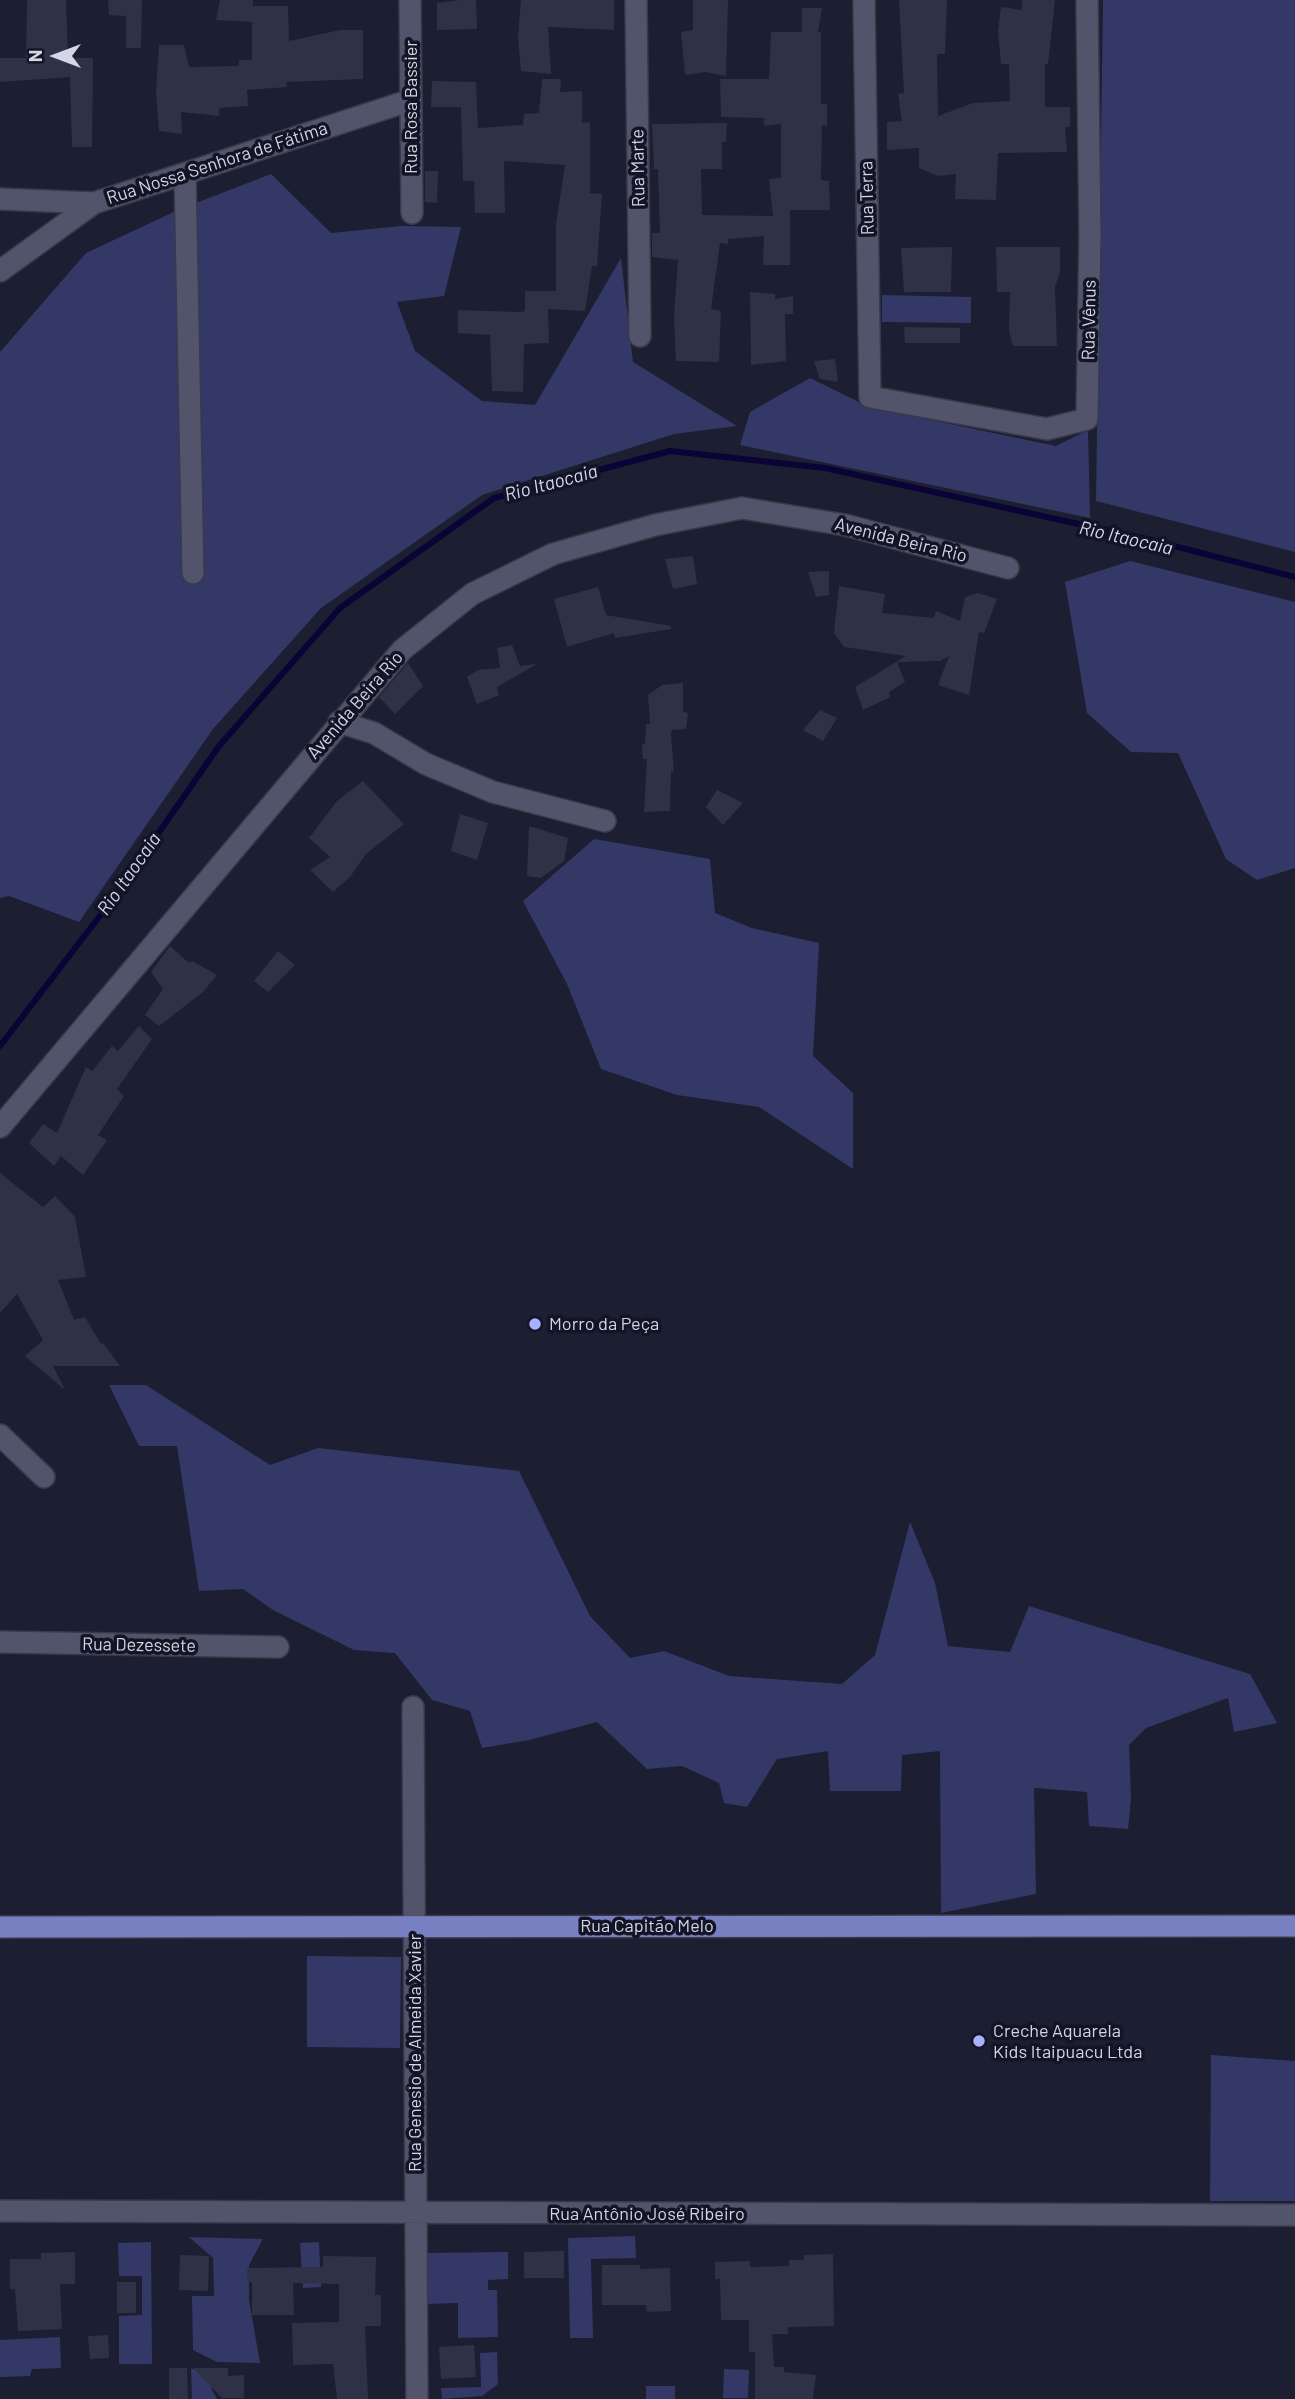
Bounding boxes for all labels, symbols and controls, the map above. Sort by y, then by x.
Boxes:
north arrow [21,21,91,91]
street label: Rua Rosa Bassier [400,40,422,174]
text: N [23,50,46,62]
street label: Rua Nossa Senhora de Fátima [104,117,330,209]
street label: Rua Marte [627,129,649,207]
street label: Rua Terra [856,161,878,235]
street label: Rua Vênus [1077,279,1101,361]
water label: Rio Itaocaia [502,460,600,506]
street label: Avenida Beira Rio [833,513,969,567]
water label: Rio Itaocaia [1077,516,1175,560]
street label: Avenida Beira Rio [302,647,408,763]
water label: Rio Itaocaia [92,828,166,920]
place label: Morro da Peça [549,1313,659,1335]
marker: Morro da Peça [527,1316,543,1332]
street label: Rua Dezessete [82,1633,196,1657]
street label: Rua Capitão Melo [580,1915,714,1937]
street label: Rua Genesio de Almeida Xavier [404,1934,426,2172]
place label: Creche Aquarela Kids Itaipuacu Ltda [993,2020,1142,2062]
marker: Creche Aquarela Kids Itaipuacu Ltda [971,2033,987,2049]
street label: Rua Antônio José Ribeiro [549,2203,745,2225]

